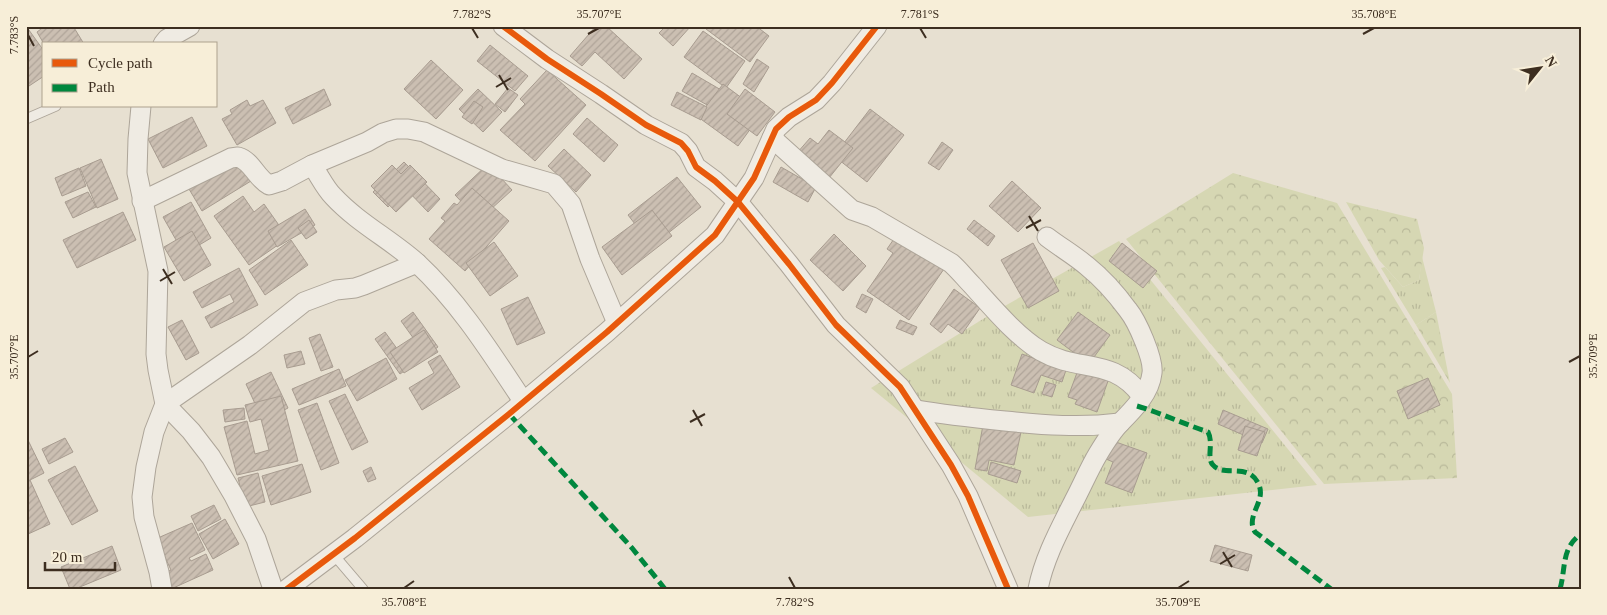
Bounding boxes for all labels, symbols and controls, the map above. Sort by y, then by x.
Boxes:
text: 7.782°S [453,7,491,21]
text: 35.707°E [576,7,622,21]
text: 7.781°S [901,7,939,21]
text: 35.708°E [1351,7,1397,21]
text: 7.783°S [7,16,21,54]
legend [42,42,218,108]
north arrow [1514,42,1564,92]
text: N [1542,54,1560,70]
text: Cycle path [88,55,153,71]
text: Path [88,79,115,95]
text: 35.709°E [1586,333,1600,379]
text: 35.707°E [7,334,21,380]
scale bar [45,540,115,572]
text: 20 m [52,549,83,565]
text: 35.708°E [381,595,427,609]
text: 7.782°S [776,595,814,609]
text: 35.709°E [1155,595,1201,609]

